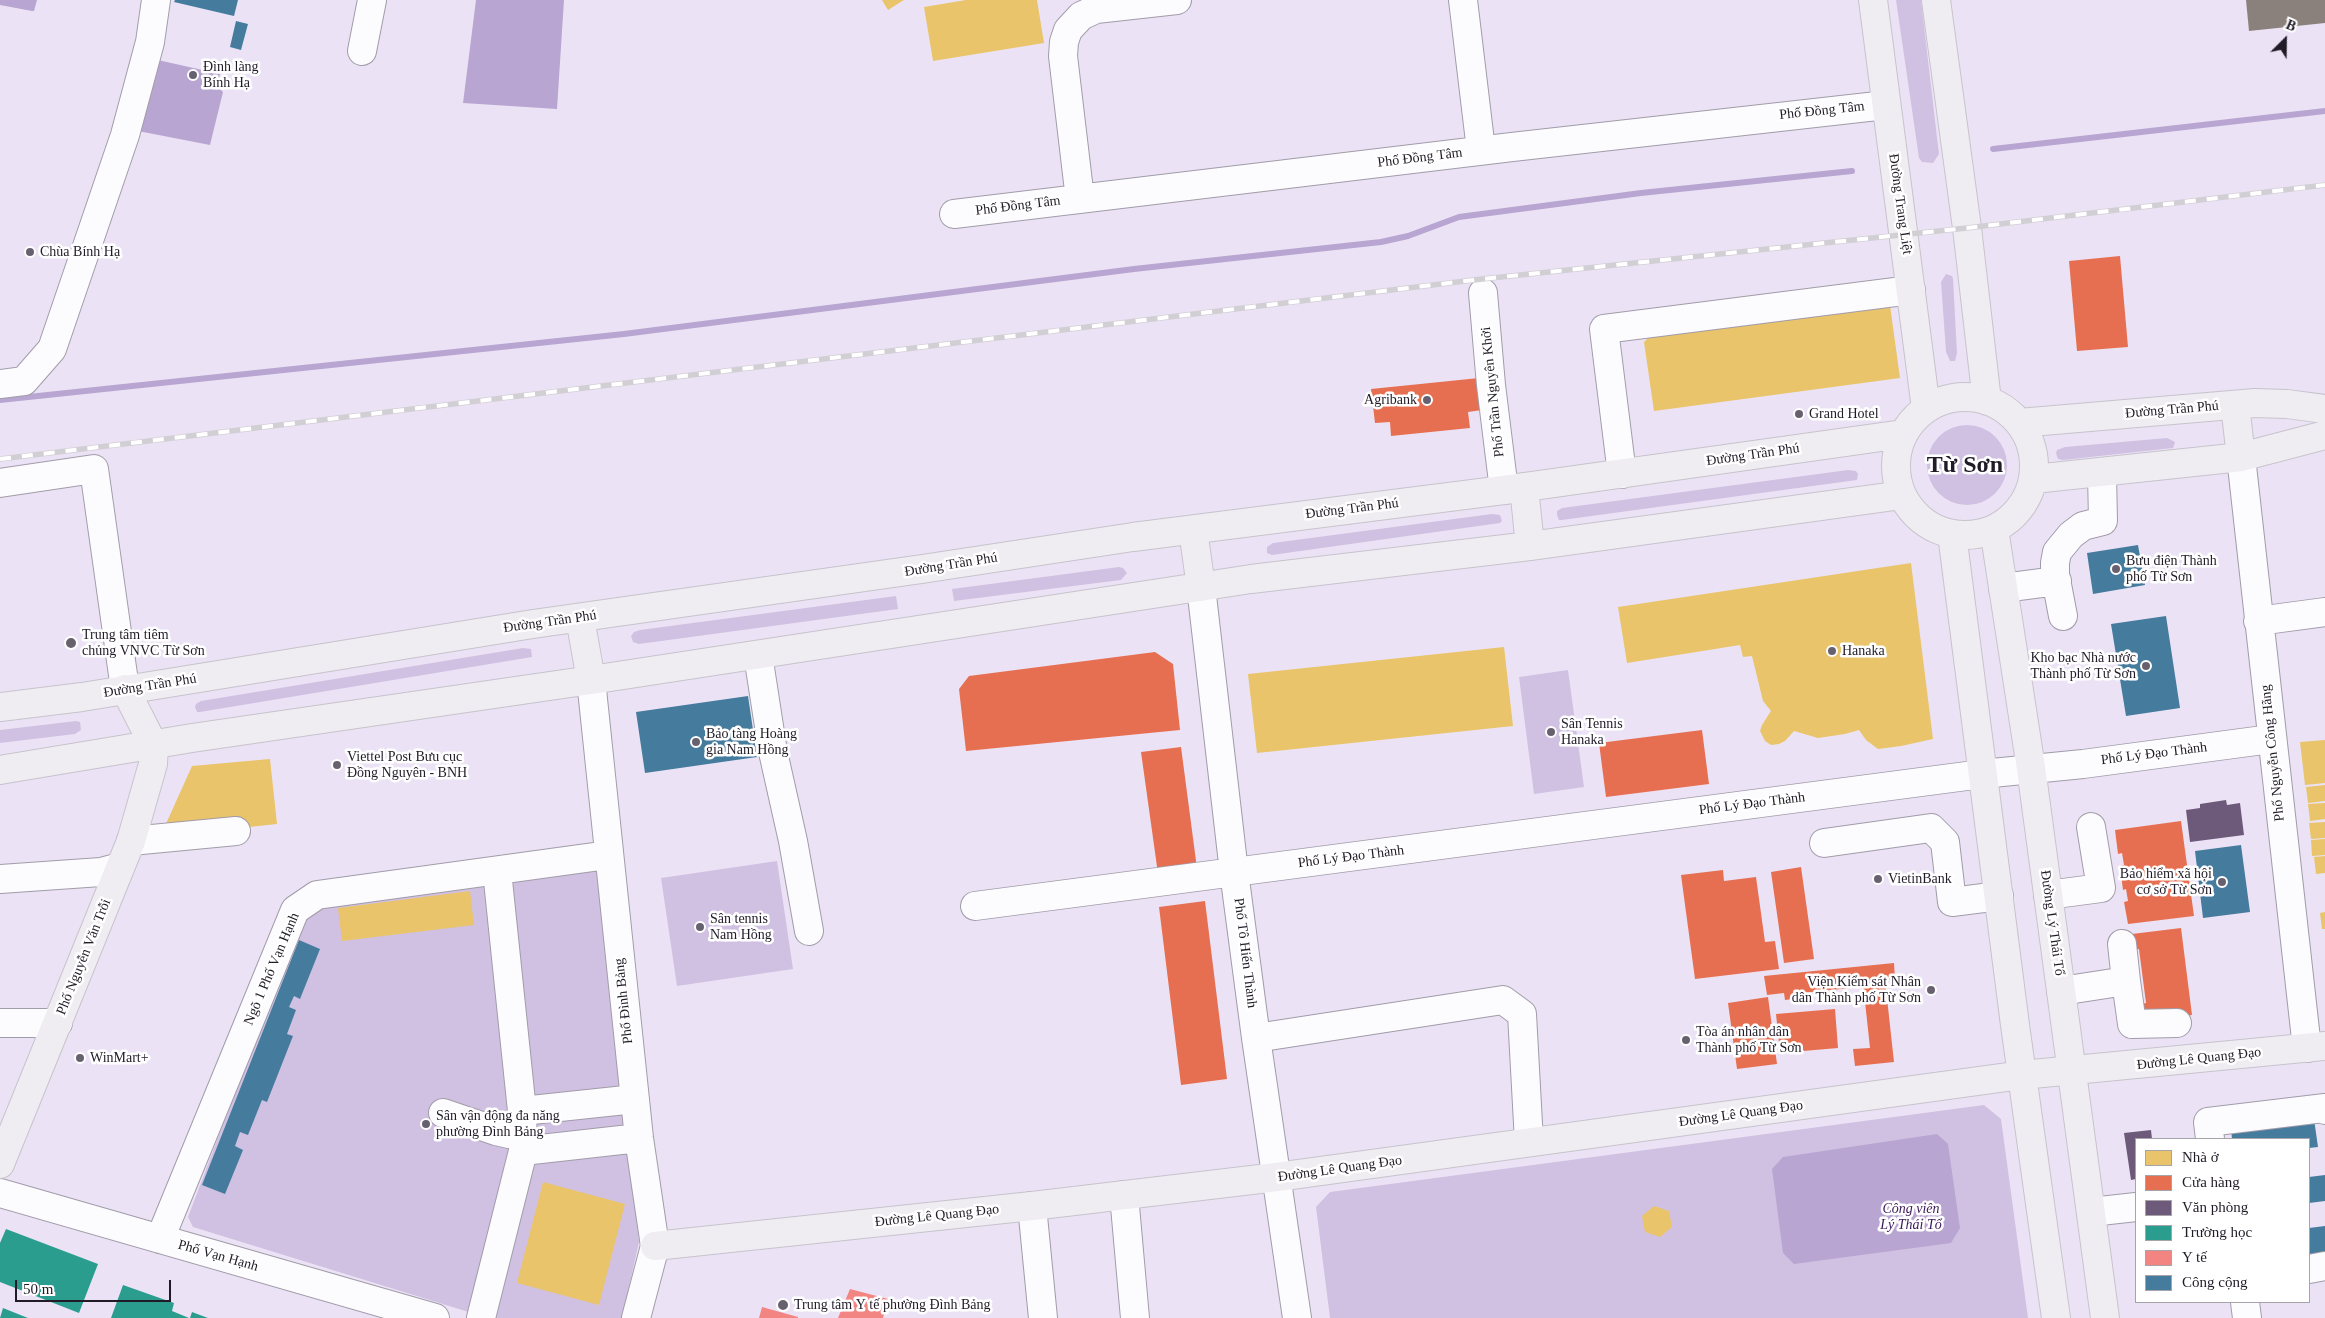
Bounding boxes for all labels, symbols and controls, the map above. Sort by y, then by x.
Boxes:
north arrow [2260,15,2310,65]
text: B [2284,17,2298,34]
place label: Đình làng Bính Hạ [203,59,259,92]
marker: Đình làng Bính Hạ [187,69,199,81]
street label: Phố Đồng Tâm [1779,98,1865,124]
street label: Phố Đồng Tâm [1377,144,1463,172]
street label: Đường Trang Liệt [1885,153,1915,255]
street label: Phố Đồng Tâm [975,192,1061,220]
place label: Chùa Bính Hạ [40,244,120,260]
marker: Chùa Bính Hạ [24,246,36,258]
street label: Phố Trần Nguyên Khởi [1478,326,1508,458]
place label: Agribank [1364,392,1417,408]
marker: Agribank [1421,394,1433,406]
street label: Đường Trần Phú [2125,398,2219,422]
place label: Grand Hotel [1809,406,1879,422]
marker: Grand Hotel [1793,408,1805,420]
street label: Đường Trần Phú [1705,440,1801,470]
district label: Từ Sơn [1927,452,2003,480]
street label: Đường Trần Phú [1304,495,1400,523]
street label: Đường Trần Phú [903,549,999,581]
place label: Bưu điện Thành phố Từ Sơn [2126,553,2217,586]
marker: Bưu điện Thành phố Từ Sơn [2110,563,2122,575]
street label: Đường Trần Phú [502,607,598,637]
place label: Trung tâm tiêm chủng VNVC Từ Sơn [82,627,205,660]
marker: Trung tâm tiêm chủng VNVC Từ Sơn [64,636,78,650]
place label: Hanaka [1842,643,1885,659]
marker: Hanaka [1826,645,1838,657]
place label: Kho bạc Nhà nước Thành phố Từ Sơn [2030,650,2136,682]
marker: Kho bạc Nhà nước Thành phố Từ Sơn [2140,660,2152,672]
street label: Đường Trần Phú [102,670,198,702]
street label: Phố Nguyễn Công Hãng [2257,684,2289,822]
place label: Sân Tennis Hanaka [1561,716,1623,749]
place label: Bảo tàng Hoàng gia Nam Hồng [706,726,797,759]
marker: Sân Tennis Hanaka [1545,726,1557,738]
marker: Bảo tàng Hoàng gia Nam Hồng [690,736,702,748]
street label: Phố Lý Đạo Thành [2100,739,2208,769]
place label: Viettel Post Bưu cục Đồng Nguyên - BNH [347,749,467,782]
marker: Viettel Post Bưu cục Đồng Nguyên - BNH [331,759,343,771]
street label: Phố Lý Đạo Thành [1698,789,1806,819]
street label: Phố Lý Đạo Thành [1297,842,1405,872]
place label: Bảo hiểm xã hội cơ sở Từ Sơn [2120,866,2212,899]
street label: Đường Lý Thái Tổ [2036,869,2068,977]
place label: VietinBank [1888,871,1952,887]
marker: VietinBank [1872,873,1884,885]
marker: Bảo hiểm xã hội cơ sở Từ Sơn [2216,876,2228,888]
street label: Phố Nguyễn Văn Trỗi [53,897,115,1017]
street label: Phố Tô Hiến Thành [1230,897,1260,1009]
street label: Ngõ 1 Phố Vạn Hạnh [241,910,303,1028]
place label: Sân tennis Nam Hồng [710,911,772,944]
marker: Sân tennis Nam Hồng [694,921,706,933]
street label: Phố Đình Bảng [611,957,637,1045]
place label: Viện Kiểm sát Nhân dân Thành phố Từ Sơn [1792,974,1921,1006]
marker: Viện Kiểm sát Nhân dân Thành phố Từ Sơn [1925,984,1937,996]
place label: Tòa án nhân dân Thành phố Từ Sơn [1696,1024,1802,1056]
marker: Tòa án nhân dân Thành phố Từ Sơn [1680,1034,1692,1046]
street label: Đường Lê Quang Đạo [2136,1044,2262,1074]
place label: WinMart+ [90,1050,149,1066]
marker: WinMart+ [74,1052,86,1064]
street label: Đường Lê Quang Đạo [1678,1097,1804,1131]
place label: Sân vận động đa năng phường Đình Bảng [436,1108,560,1140]
marker: Sân vận động đa năng phường Đình Bảng [420,1118,432,1130]
legend [2135,1138,2310,1303]
text: Nhà ở [2182,1149,2219,1165]
street label: Đường Lê Quang Đạo [1277,1152,1403,1186]
text: Cửa hàng [2182,1174,2240,1190]
text: Văn phòng [2182,1199,2248,1215]
street label: Đường Lê Quang Đạo [874,1201,1000,1231]
park label: Công viên Lý Thái Tổ [1880,1201,1942,1234]
text: Trường học [2182,1224,2252,1240]
street label: Phố Vạn Hạnh [176,1237,260,1275]
text: Y tế [2182,1249,2207,1265]
scale bar [18,1270,174,1302]
text: Công cộng [2182,1274,2247,1290]
text: 50 m [23,1281,53,1297]
place label: Trung tâm Y tế phường Đình Bảng [794,1297,990,1313]
marker: Trung tâm Y tế phường Đình Bảng [776,1298,790,1312]

